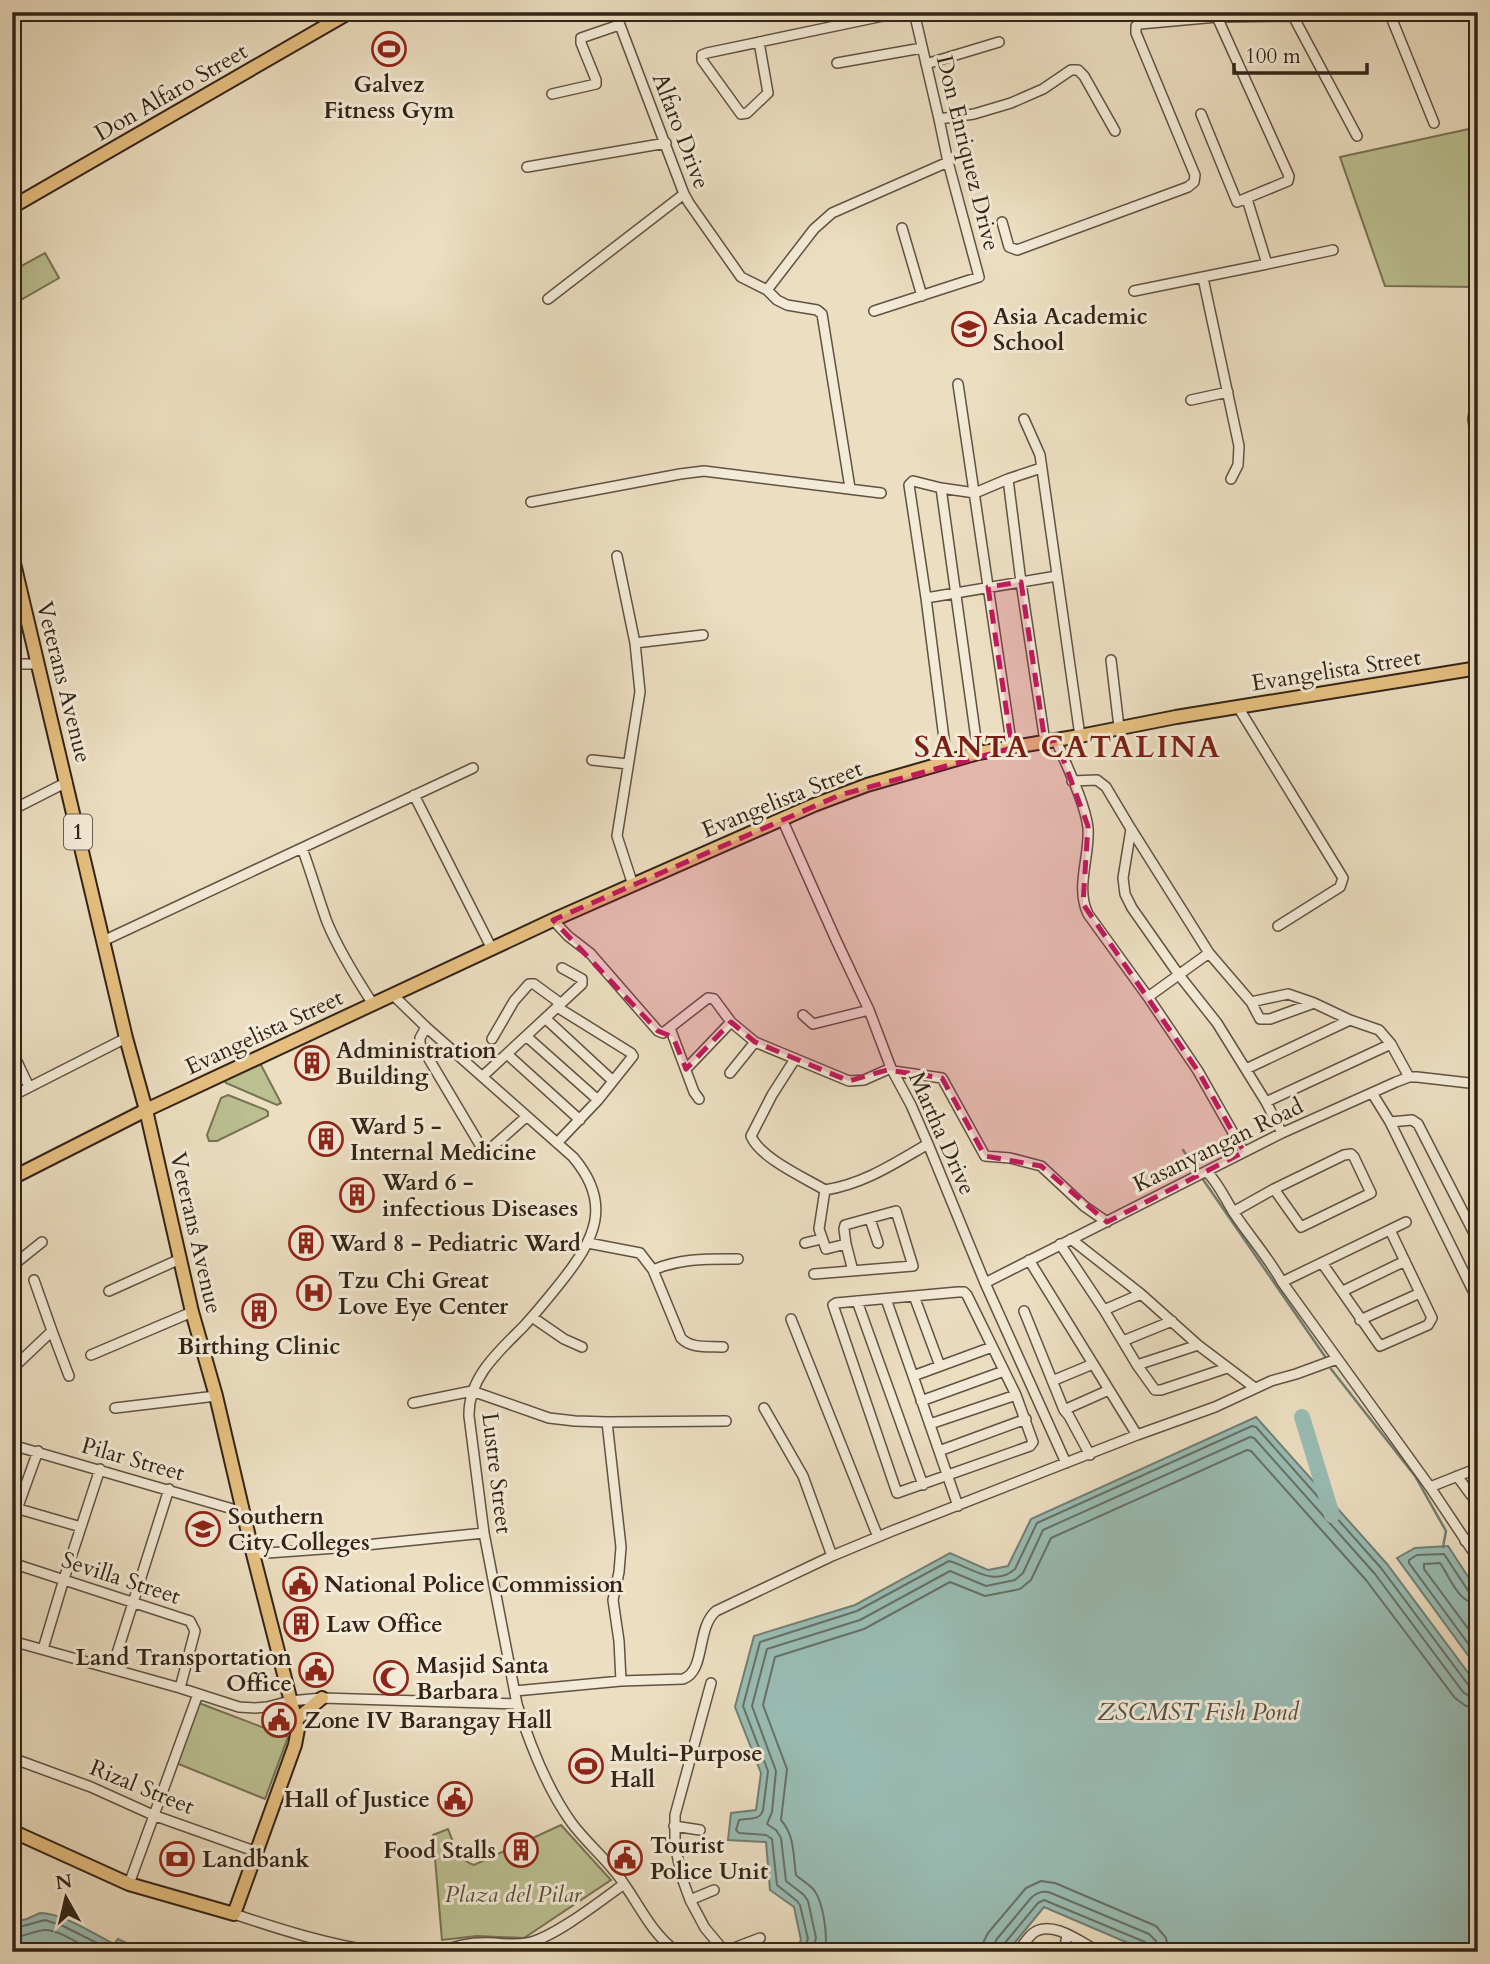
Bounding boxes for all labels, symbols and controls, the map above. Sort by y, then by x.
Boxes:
sports icon: Galvez Fitness Gym [370,30,408,68]
scale bar [1234,32,1368,76]
street label: Don Alfaro Street [89,36,253,148]
text: 100 m [1245,42,1301,71]
street label: Don Enriquez Drive [929,52,1007,254]
place label: Galvez Fitness Gym [324,69,455,126]
street label: Alfaro Drive [645,69,717,193]
place label: Asia Academic School [993,301,1148,358]
school or university icon: Asia Academic School [950,310,988,348]
street label: Veterans Avenue [29,598,99,766]
street label: Evangelista Street [1249,641,1423,699]
district label: SANTA CATALINA [914,727,1222,768]
street label: Evangelista Street [697,753,867,845]
road number: 1 [64,814,92,850]
street label: Evangelista Street [180,982,348,1082]
place label: Administration Building [336,1035,497,1092]
building icon: Administration Building [293,1044,331,1082]
street label: Martha Drive [901,1067,983,1199]
street label: Kasanyangan Road [1128,1090,1309,1200]
place label: Ward 5 - Internal Medicine [349,1111,537,1168]
building icon: Ward 5 - Internal Medicine [307,1120,345,1158]
street label: Veterans Avenue [162,1149,230,1317]
place label: Ward 6 - infectious Diseases [381,1167,578,1224]
building icon: Ward 6 - infectious Diseases [338,1176,376,1214]
building icon: Ward 8 - Pediatric Ward [287,1224,325,1262]
place label: Ward 8 - Pediatric Ward [329,1228,581,1259]
place label: Tzu Chi Great Love Eye Center [338,1265,509,1322]
hospital icon: Tzu Chi Great Love Eye Center [295,1274,333,1312]
building icon: Birthing Clinic [240,1292,278,1330]
place label: Birthing Clinic [178,1331,340,1362]
street label: Lustre Street [474,1411,520,1535]
street label: Pilar Street [78,1430,188,1488]
place label: Southern City Colleges [228,1501,370,1558]
school or university icon: Southern City Colleges [184,1510,222,1548]
street label: Sevilla Street [58,1544,184,1612]
public building icon: National Police Commission [281,1565,319,1603]
place label: National Police Commission [324,1569,624,1600]
building icon: Law Office [282,1605,320,1643]
place label: Law Office [326,1609,443,1640]
place label: Land Transportation Office [76,1642,292,1699]
place label: Masjid Santa Barbara [416,1650,549,1707]
public building icon: Land Transportation Office [297,1651,335,1689]
mosque icon: Masjid Santa Barbara [372,1659,410,1697]
water label: ZSCMST Fish Pond [1098,1696,1300,1729]
public building icon: Zone IV Barangay Hall [260,1701,298,1739]
place label: Zone IV Barangay Hall [304,1705,552,1736]
place label: Multi-Purpose Hall [610,1738,763,1795]
sports icon: Multi-Purpose Hall [567,1747,605,1785]
street label: Rizal Street [85,1752,199,1822]
public building icon: Hall of Justice [436,1780,474,1818]
place label: Hall of Justice [284,1784,430,1815]
place label: Tourist Police Unit [650,1830,768,1887]
building icon: Food Stalls [502,1831,540,1869]
place label: Food Stalls [383,1835,496,1866]
public building icon: Tourist Police Unit [606,1839,644,1877]
bank icon: Landbank [158,1840,196,1878]
place label: Landbank [202,1844,310,1875]
north arrow [32,1862,102,1932]
text: N [54,1868,74,1896]
park label: Plaza del Pilar [445,1879,583,1910]

